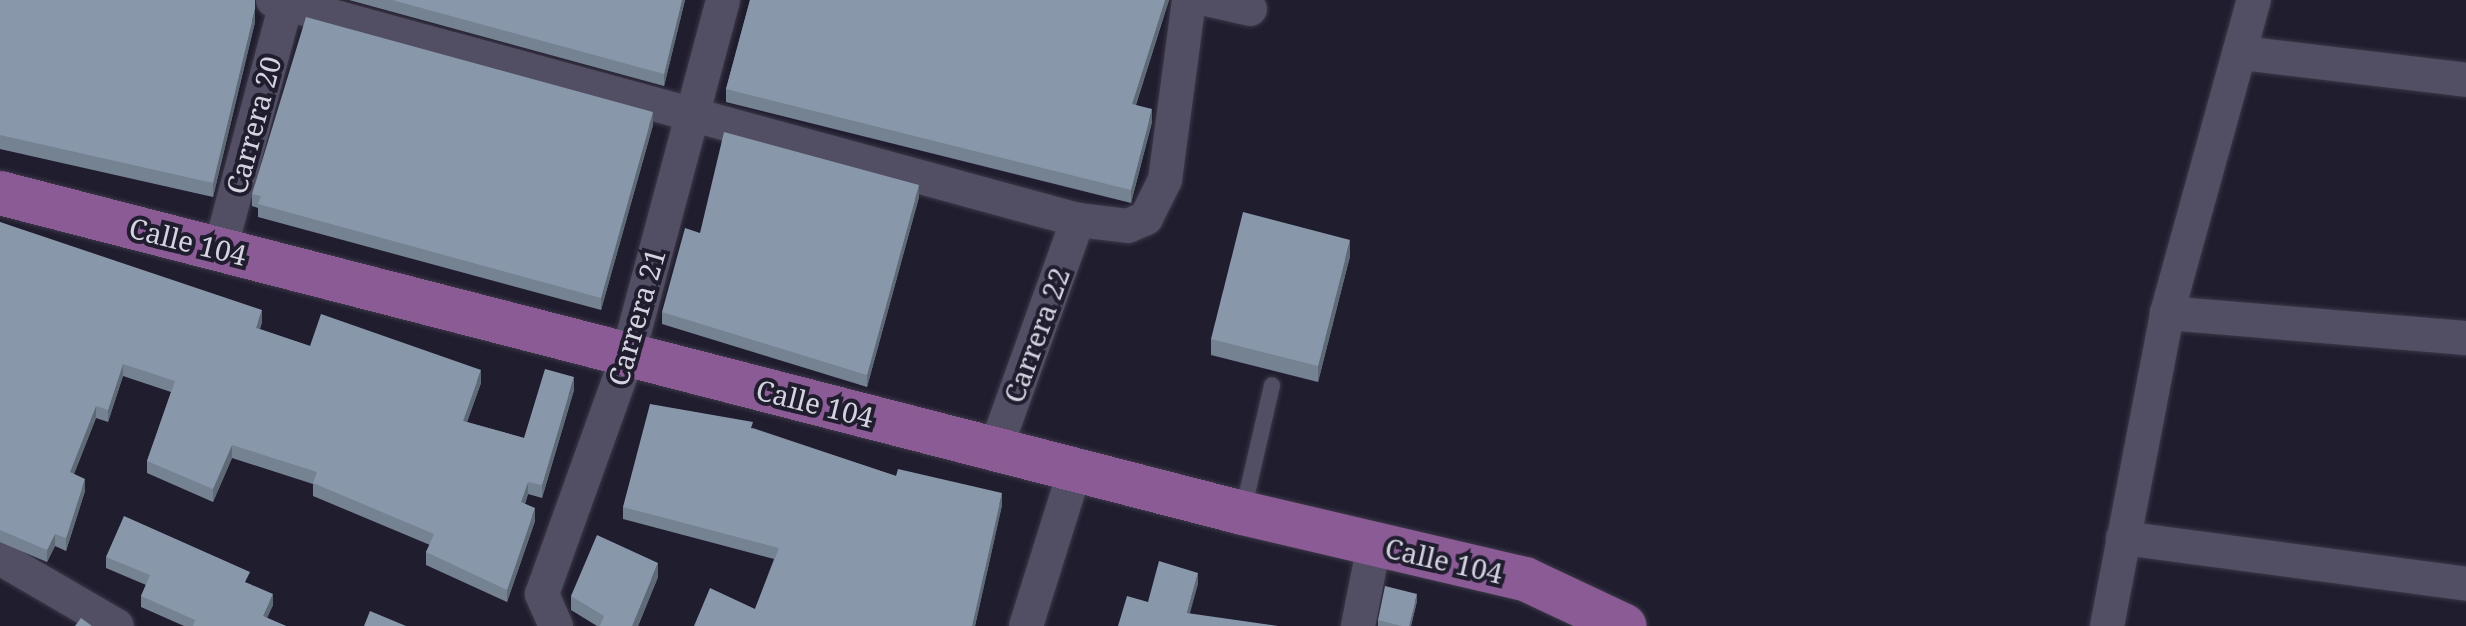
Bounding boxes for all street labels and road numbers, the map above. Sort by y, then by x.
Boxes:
street label: Carrera 20 [218,52,288,198]
street label: Calle 104 [126,210,250,272]
street label: Carrera 21 [600,244,672,390]
street label: Carrera 22 [996,263,1076,407]
street label: Calle 104 [753,372,877,434]
street label: Calle 104 [1382,530,1506,590]

